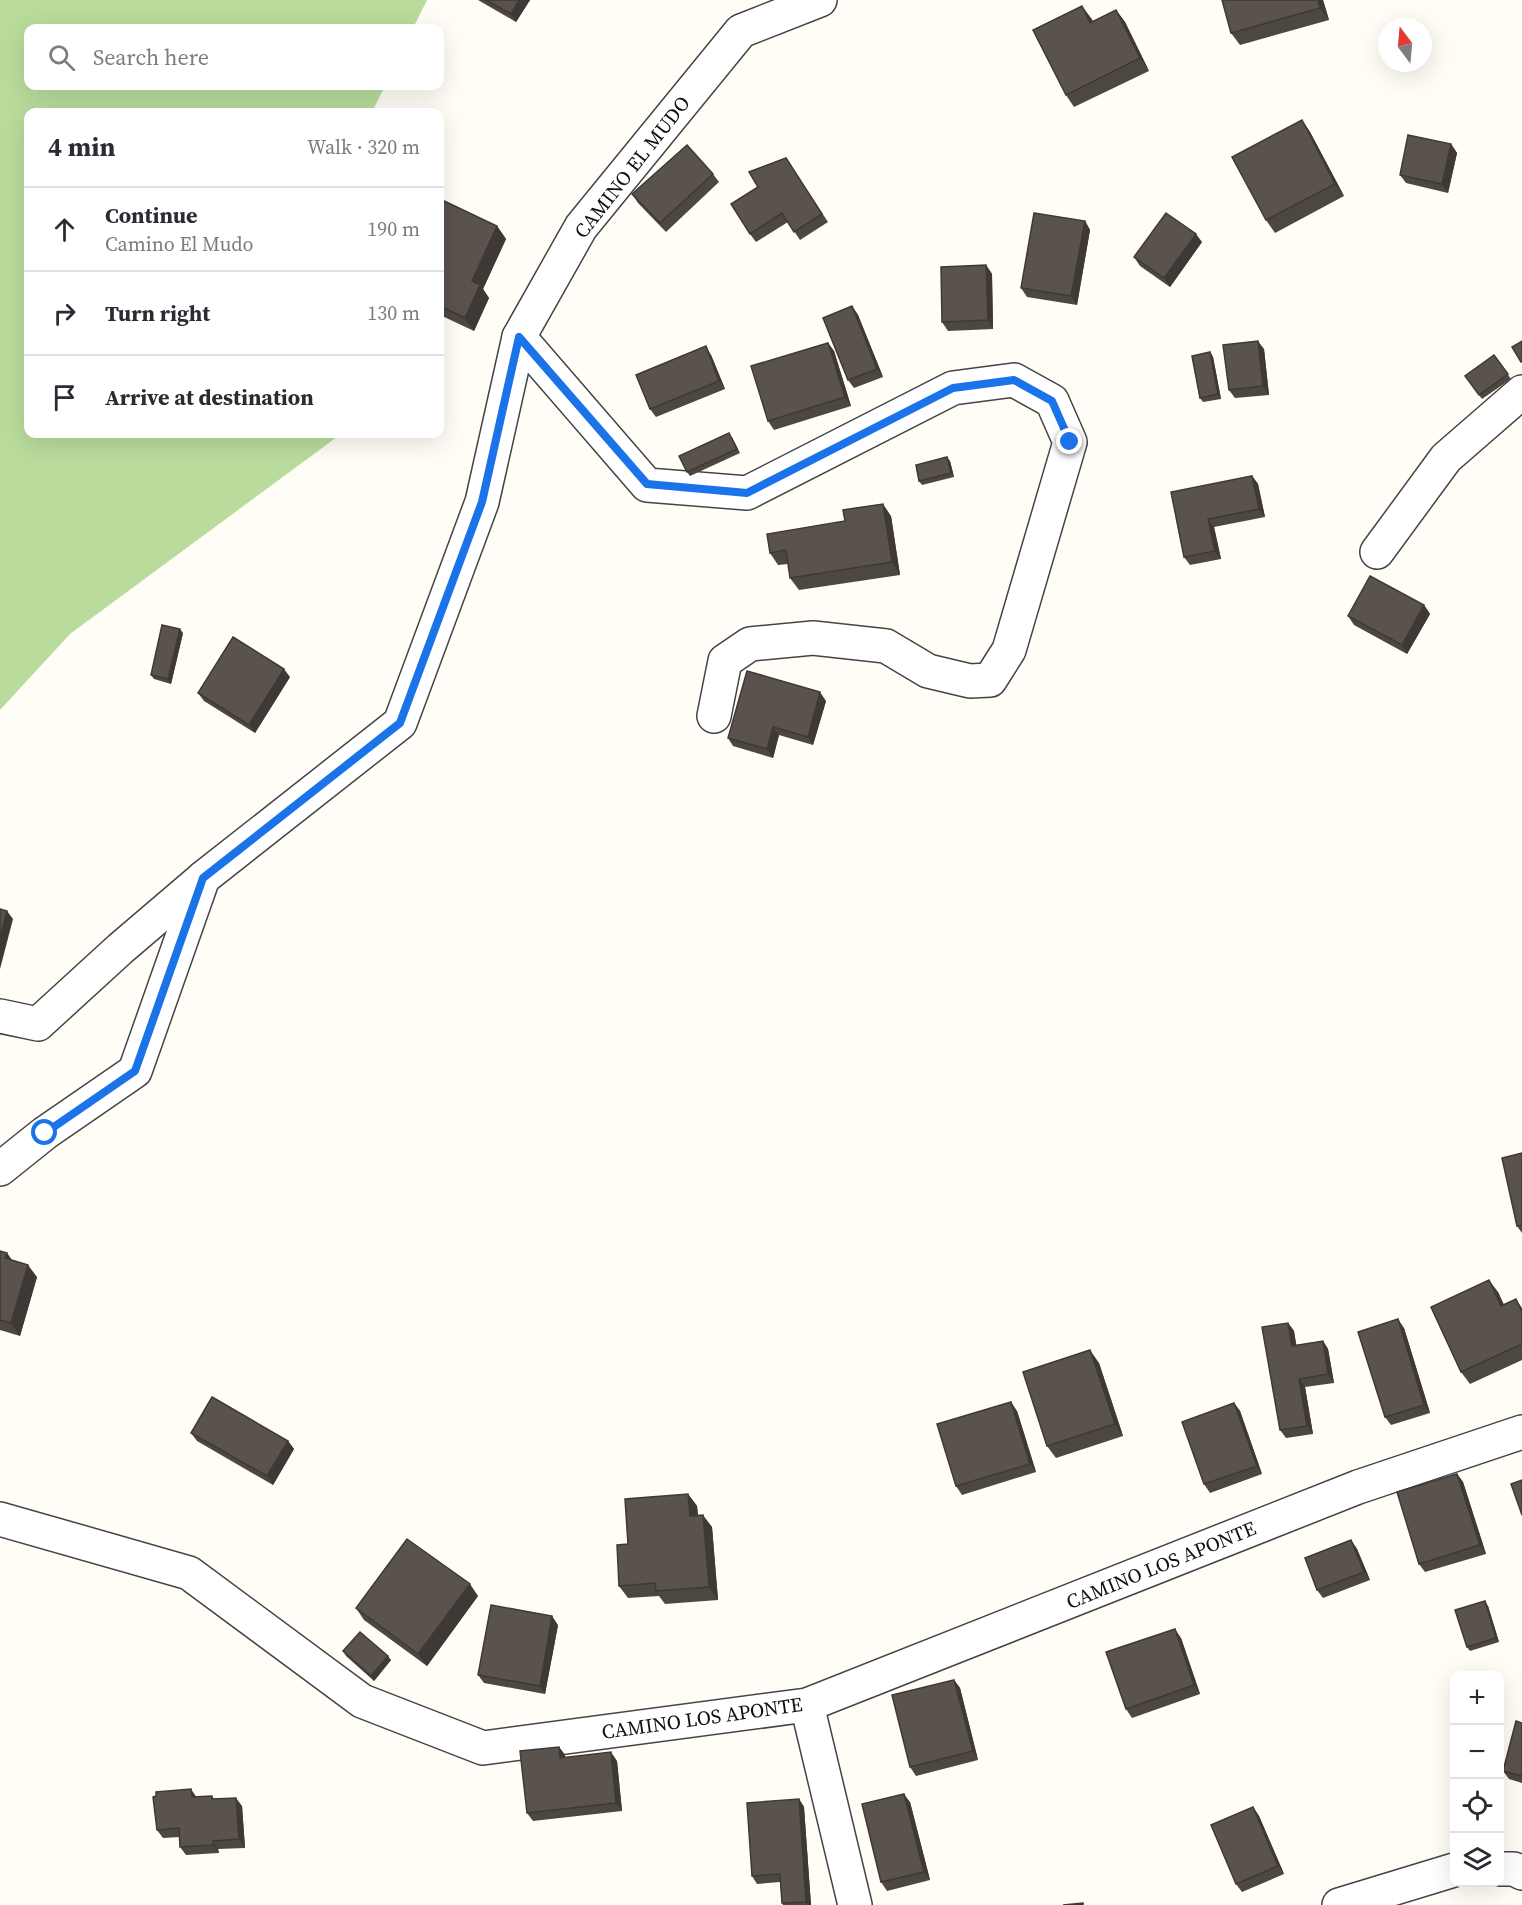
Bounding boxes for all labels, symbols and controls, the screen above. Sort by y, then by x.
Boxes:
north arrow [1378,18,1432,72]
search box [24,24,444,90]
icon: search [45,41,78,74]
text: Search here [93,42,209,72]
street label: CAMINO EL MUDO [568,90,696,244]
text: 4 min [48,129,115,165]
text: Walk · 320 m [307,133,420,161]
text: Continue [105,200,198,230]
icon: ahead [48,213,81,246]
text: 190 m [367,215,420,243]
text: Camino El Mudo [105,230,254,258]
icon: right [48,297,81,330]
text: Turn right [105,298,210,328]
text: 130 m [367,299,420,327]
icon: arrive [48,381,81,414]
text: Arrive at destination [105,382,314,412]
route end [1056,428,1082,454]
route start [31,1119,57,1145]
street label: CAMINO LOS APONTE [1062,1514,1260,1616]
map controls [1450,1671,1504,1887]
button: + [1450,1671,1504,1725]
street label: CAMINO LOS APONTE [600,1690,804,1746]
button: − [1450,1725,1504,1779]
button: locate [1450,1779,1504,1833]
button: layers [1450,1833,1504,1887]

